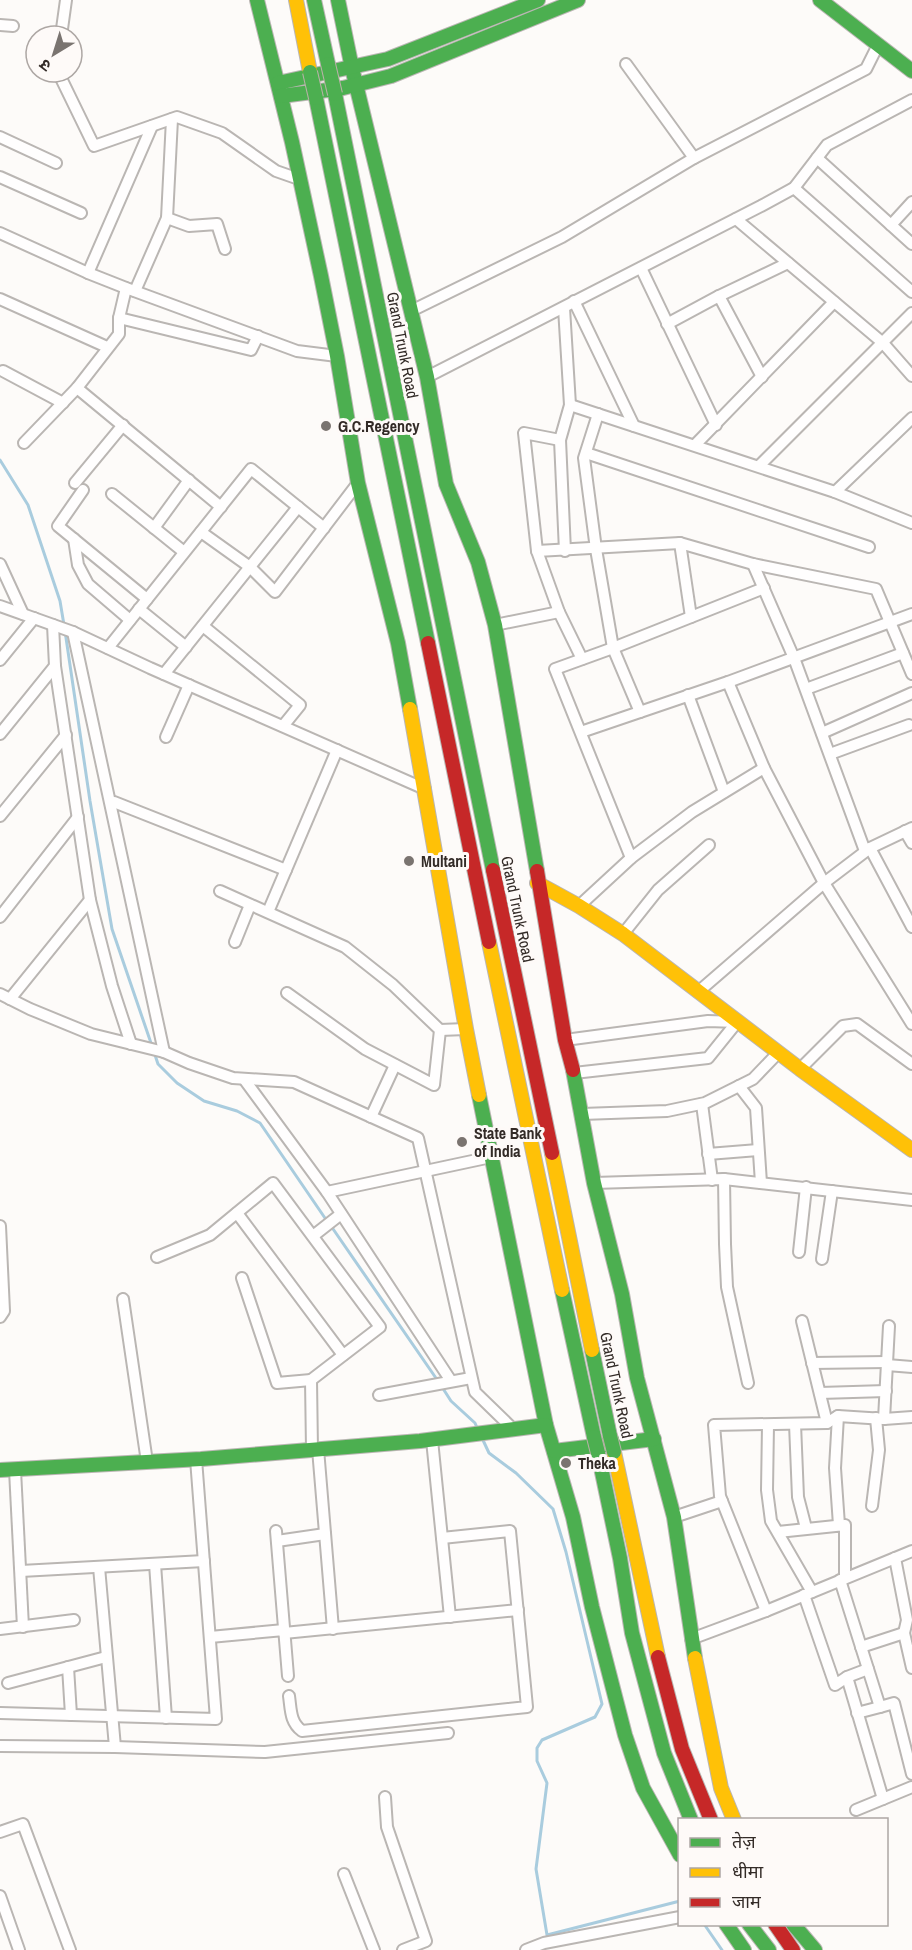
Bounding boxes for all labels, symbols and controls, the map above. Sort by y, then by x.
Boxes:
north arrow [24,24,84,84]
text: उ [34,54,55,77]
street label: Grand Trunk Road [382,290,424,400]
place label: G.C.Regency [338,415,420,437]
marker: G.C.Regency [319,419,333,433]
place label: Multani [421,850,467,872]
marker: Multani [402,854,416,868]
street label: Grand Trunk Road [496,854,540,964]
place label: State Bank of India [474,1122,543,1162]
marker: State Bank of India [455,1135,469,1149]
street label: Grand Trunk Road [595,1330,639,1440]
place label: Theka [578,1452,617,1474]
marker: Theka [559,1456,573,1470]
legend [678,1818,888,1926]
text: तेज़ [732,1829,756,1854]
text: धीमा [732,1859,763,1884]
text: जाम [732,1889,762,1914]

